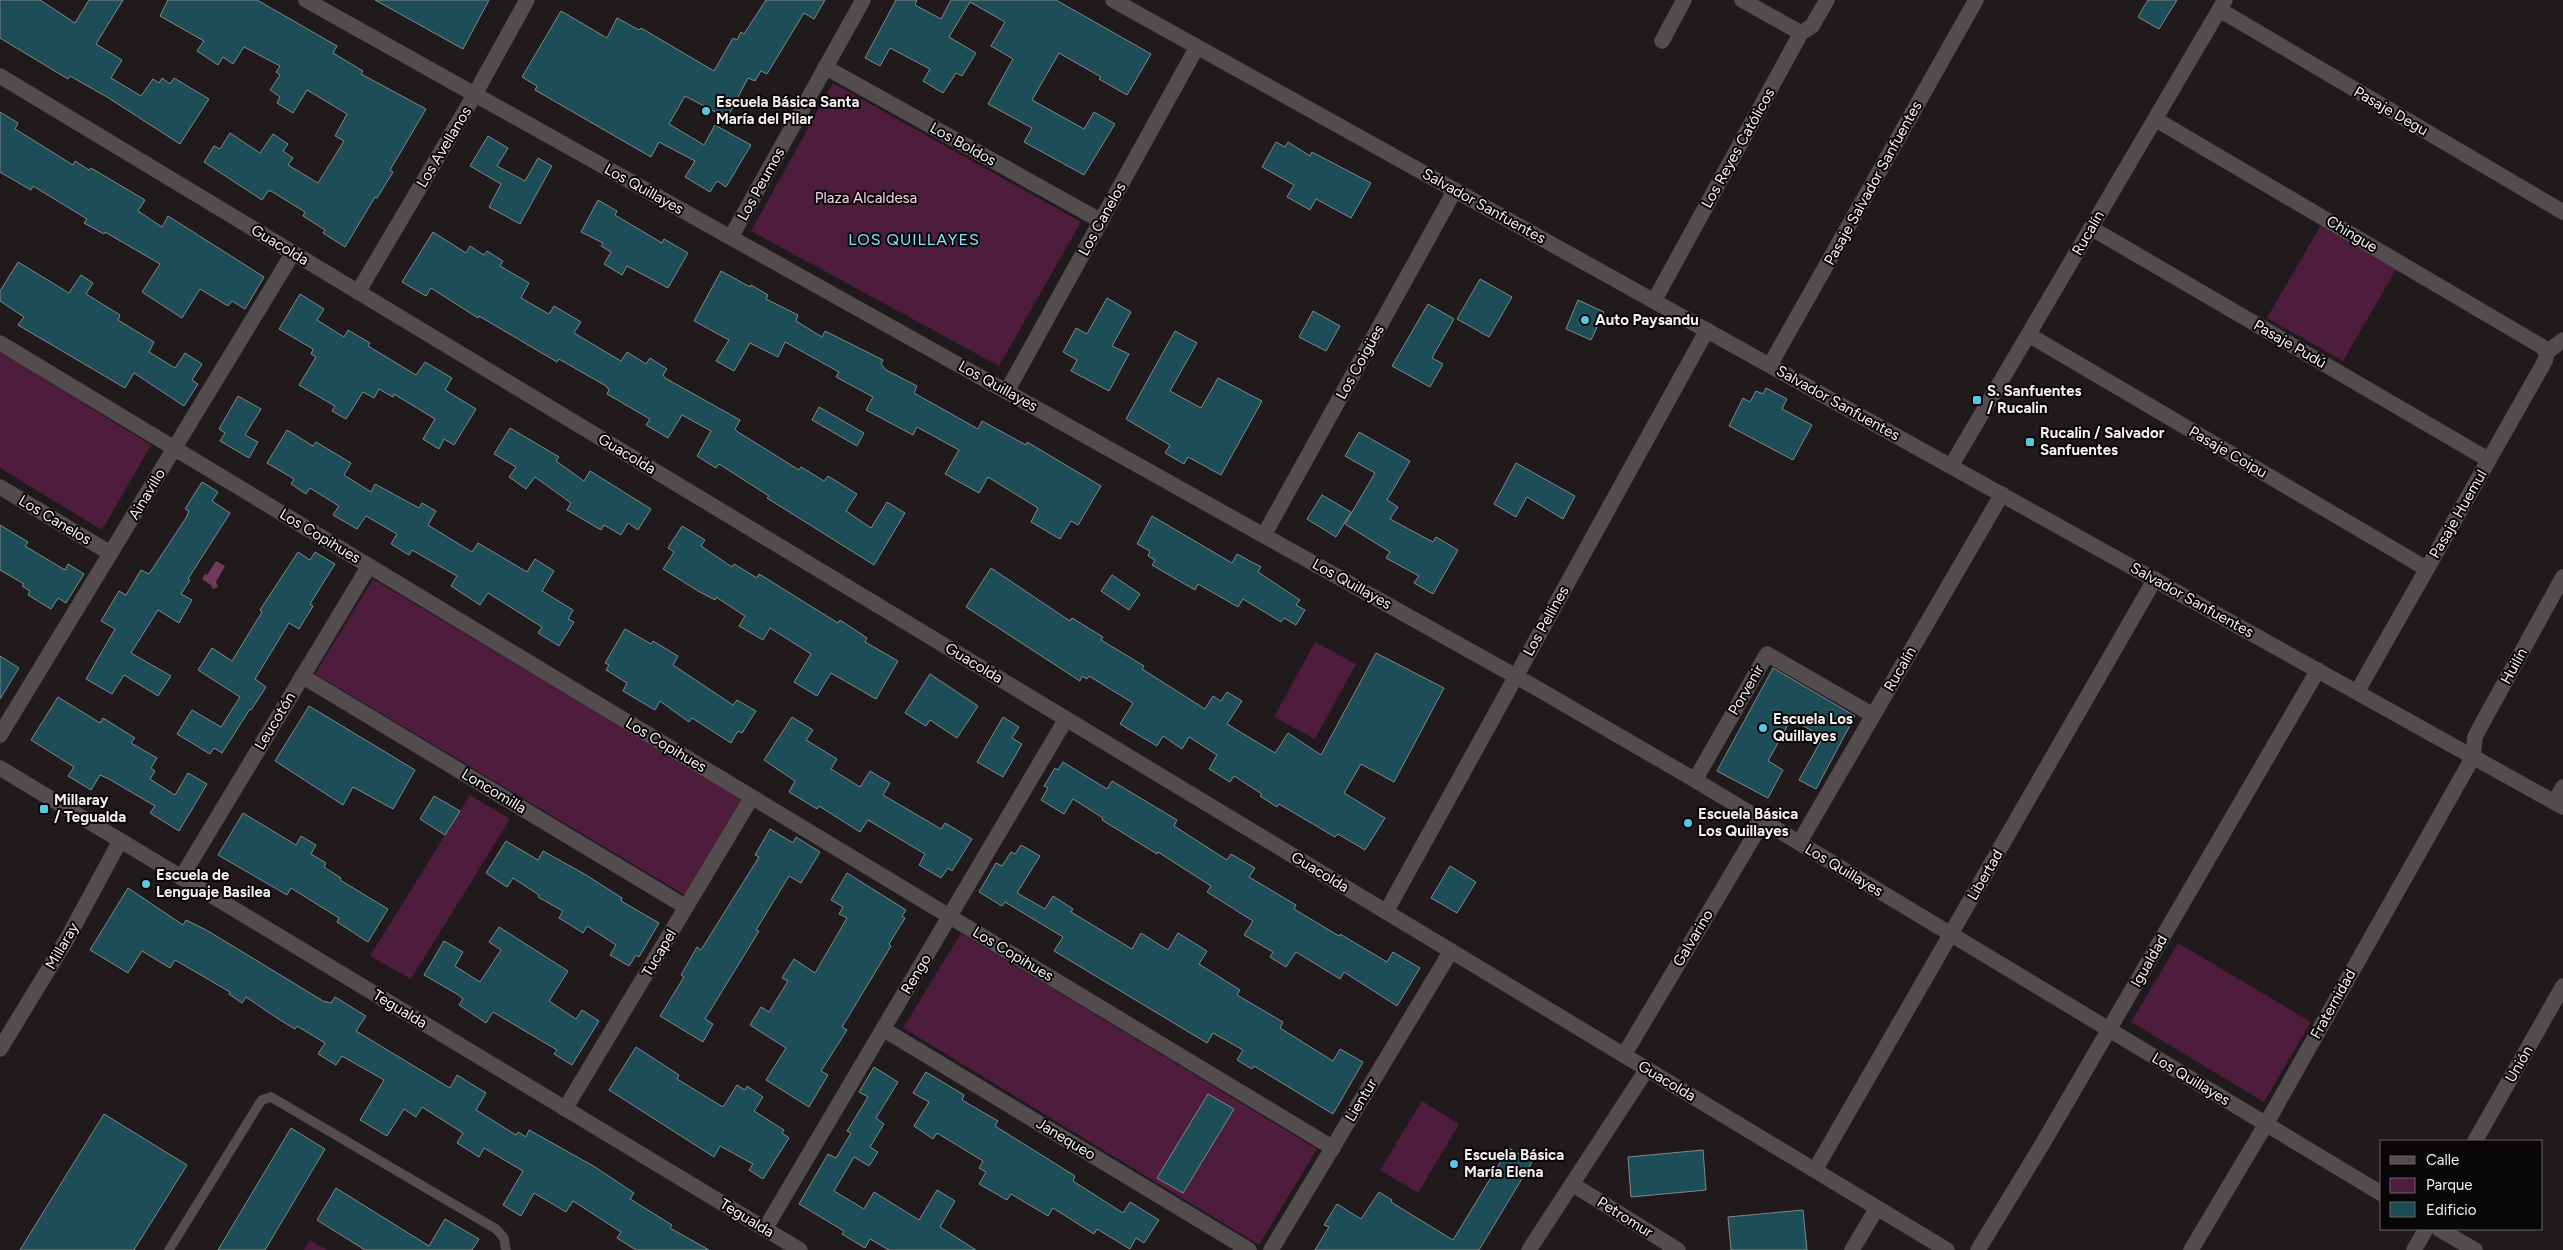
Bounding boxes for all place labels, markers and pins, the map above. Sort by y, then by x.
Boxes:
place label: Escuela Básica Santa María del Pilar [716,93,859,128]
marker: Escuela Básica Santa María del Pilar [700,105,712,117]
place label: Auto Paysandu [1595,311,1699,329]
marker: Auto Paysandu [1579,314,1591,326]
place label: S. Sanfuentes / Rucalin [1987,382,2081,417]
marker: S. Sanfuentes / Rucalin [1971,394,1983,406]
place label: Rucalin / Salvador Sanfuentes [2040,424,2165,459]
marker: Rucalin / Salvador Sanfuentes [2024,436,2036,448]
place label: Escuela Los Quillayes [1773,710,1853,745]
marker: Escuela Los Quillayes [1757,722,1769,734]
place label: Millaray / Tegualda [54,791,126,826]
marker: Millaray / Tegualda [38,803,50,815]
place label: Escuela Básica Los Quillayes [1698,805,1798,840]
marker: Escuela Básica Los Quillayes [1682,817,1694,829]
place label: Escuela de Lenguaje Basilea [156,866,271,901]
marker: Escuela de Lenguaje Basilea [140,878,152,890]
place label: Escuela Básica María Elena [1464,1146,1564,1181]
marker: Escuela Básica María Elena [1448,1158,1460,1170]

